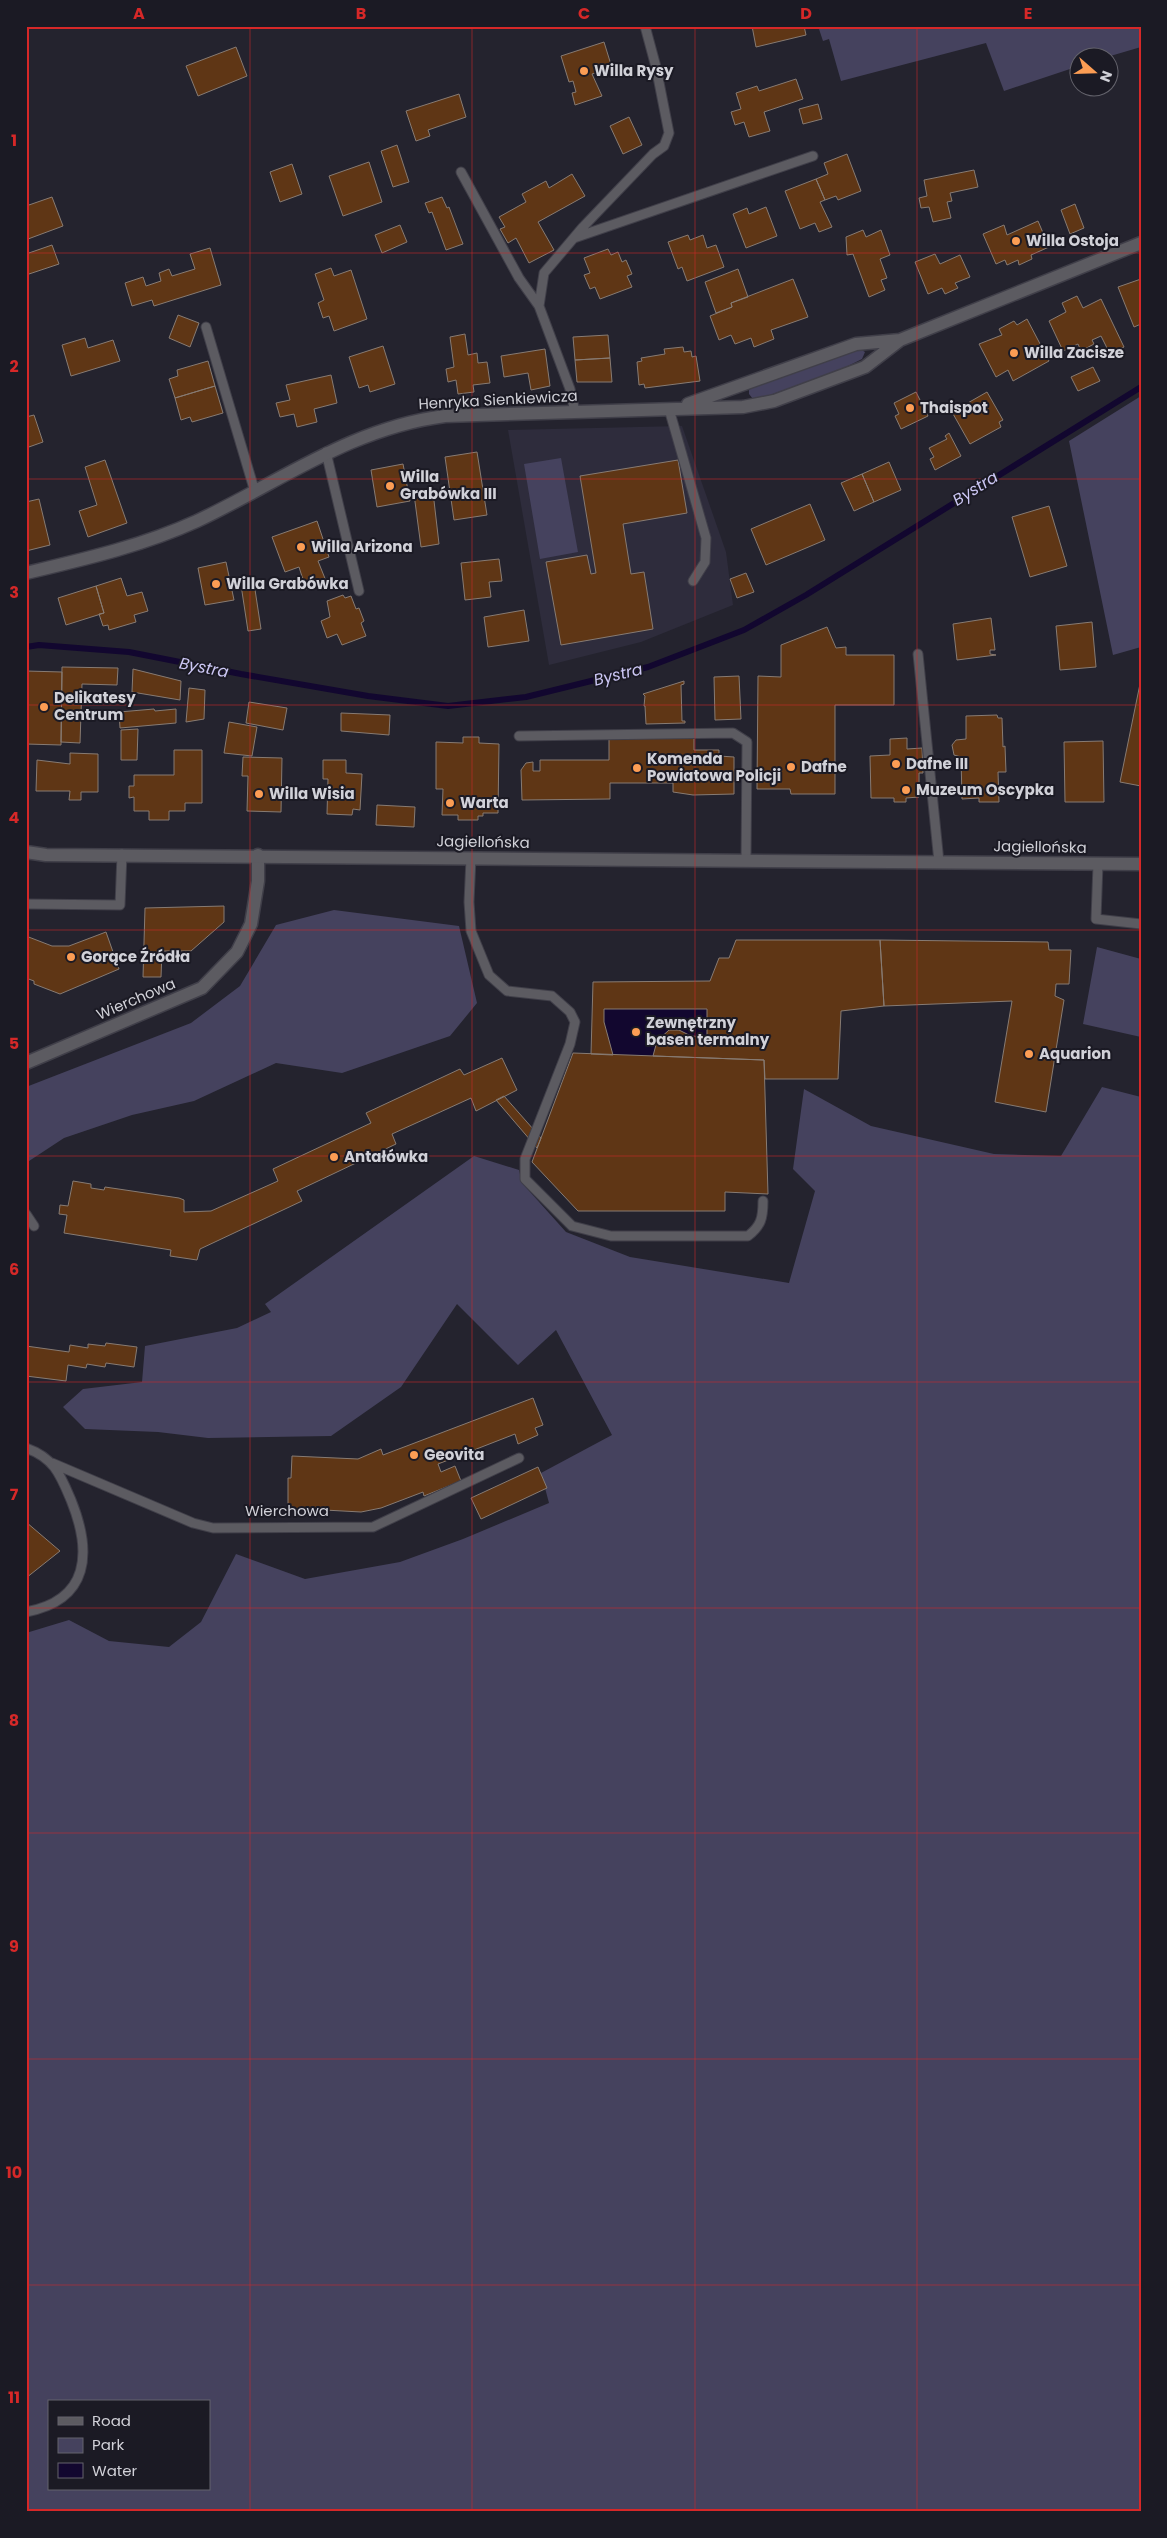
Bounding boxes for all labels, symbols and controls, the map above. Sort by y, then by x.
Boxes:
text: A [133,2,145,25]
text: B [356,2,366,25]
text: C [578,2,590,25]
text: D [800,2,812,25]
text: E [1024,2,1032,25]
north arrow [1070,48,1120,98]
place label: Willa Rysy [594,60,674,81]
marker: Willa Rysy [578,65,590,77]
text: N [1095,68,1117,85]
text: 1 [11,129,17,152]
place label: Willa Ostoja [1026,230,1119,251]
marker: Willa Ostoja [1010,235,1022,247]
place label: Willa Zacisze [1024,342,1124,363]
marker: Willa Zacisze [1008,347,1020,359]
text: 2 [9,355,19,378]
street label: Henryka Sienkiewicza [418,385,578,414]
place label: Thaispot [920,397,988,418]
marker: Thaispot [904,402,916,414]
water label: Bystra [948,465,1003,511]
place label: Willa Grabówka III [400,466,497,504]
marker: Willa Grabówka III [384,480,396,492]
place label: Willa Arizona [311,536,413,557]
marker: Willa Arizona [295,541,307,553]
place label: Willa Grabówka [226,573,349,594]
marker: Willa Grabówka [210,578,222,590]
text: 3 [9,581,19,604]
water label: Bystra [177,651,231,684]
water label: Bystra [591,657,645,692]
place label: Delikatesy Centrum [54,687,136,725]
marker: Delikatesy Centrum [38,701,50,713]
place label: Komenda Powiatowa Policji [647,748,781,786]
place label: Dafne III [906,753,968,774]
place label: Dafne [801,756,847,777]
marker: Dafne III [890,758,902,770]
marker: Dafne [785,761,797,773]
marker: Komenda Powiatowa Policji [631,762,643,774]
place label: Muzeum Oscypka [916,779,1054,800]
place label: Willa Wisia [269,783,355,804]
marker: Muzeum Oscypka [900,784,912,796]
marker: Willa Wisia [253,788,265,800]
place label: Warta [460,792,509,813]
marker: Warta [444,797,456,809]
text: 4 [9,806,20,829]
street label: Jagiellońska [436,830,530,853]
street label: Jagiellońska [993,835,1087,858]
place label: Gorące Źródła [81,946,190,967]
marker: Gorące Źródła [65,951,77,963]
street label: Wierchowa [93,972,179,1025]
place label: Zewnętrzny basen termalny [646,1012,770,1050]
marker: Zewnętrzny basen termalny [630,1026,642,1038]
text: 5 [9,1032,19,1055]
place label: Aquarion [1039,1043,1111,1064]
marker: Aquarion [1023,1048,1035,1060]
place label: Antałówka [344,1146,428,1167]
marker: Antałówka [328,1151,340,1163]
text: 6 [9,1258,19,1281]
place label: Geovita [424,1444,484,1465]
marker: Geovita [408,1449,420,1461]
text: 7 [10,1483,19,1506]
street label: Wierchowa [245,1500,329,1521]
text: 8 [9,1709,19,1732]
text: 9 [9,1935,19,1958]
text: 10 [6,2161,22,2184]
text: 11 [8,2386,20,2409]
legend [48,2400,210,2490]
text: Road [92,2410,131,2431]
text: Park [92,2434,124,2455]
text: Water [92,2460,138,2481]

